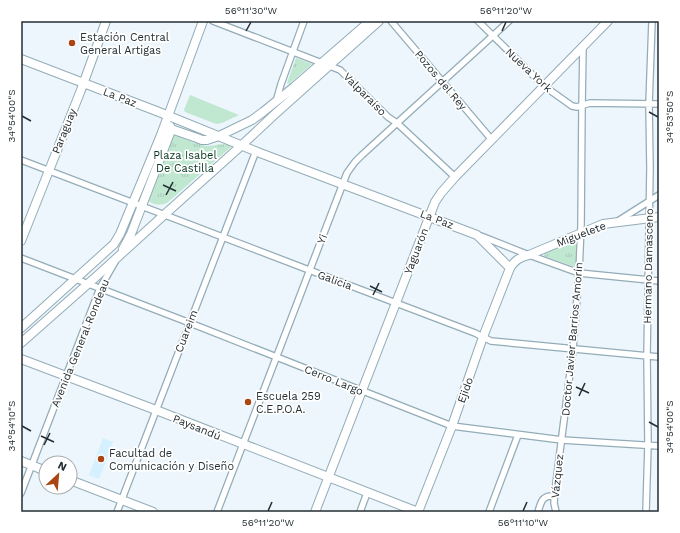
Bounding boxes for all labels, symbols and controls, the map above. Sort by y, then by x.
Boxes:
text: 56°11'30"W [225,5,278,16]
text: 56°11'20"W [480,5,533,16]
place label: Estación Central General Artigas [80,31,170,57]
marker: Estación Central General Artigas [67,38,77,48]
street label: Nueva York [503,46,555,95]
street label: Pozos del Rey [412,48,470,113]
street label: Valparaíso [341,70,389,118]
street label: La Paz [101,85,139,110]
text: 34°54'00"S [6,89,17,143]
text: 34°53'50"S [664,90,675,144]
street label: Paraguay [49,106,80,156]
park label: Plaza Isabel De Castilla [153,149,217,175]
street label: La Paz [418,207,456,232]
street label: Hermano Damasceno [641,208,656,324]
street label: Miguelete [555,219,608,250]
street label: Yaguarón [402,226,431,276]
street label: Yi [315,232,330,246]
street label: Doctor Javier Barrios Amorín [559,262,586,416]
street label: Galicia [316,268,354,293]
street label: Avenida General Rondeau [49,277,112,409]
street label: Cuareim [172,308,201,354]
street label: Cerro Largo [302,363,365,398]
street label: Ejido [455,376,476,405]
place label: Escuela 259 C.E.P.O.A. [256,390,321,416]
marker: Escuela 259 C.E.P.O.A. [243,397,253,407]
text: 34°54'00"S [664,400,675,454]
text: 34°54'10"S [6,401,17,451]
street label: Paysandú [171,412,223,443]
place label: Facultad de Comunicación y Diseño [109,447,234,473]
street label: Vázquez [549,453,566,499]
marker: Facultad de Comunicación y Diseño [96,454,106,464]
north arrow [38,455,78,495]
text: N [56,459,69,474]
text: 56°11'20"W [242,517,295,528]
text: 56°11'10"W [498,517,549,528]

